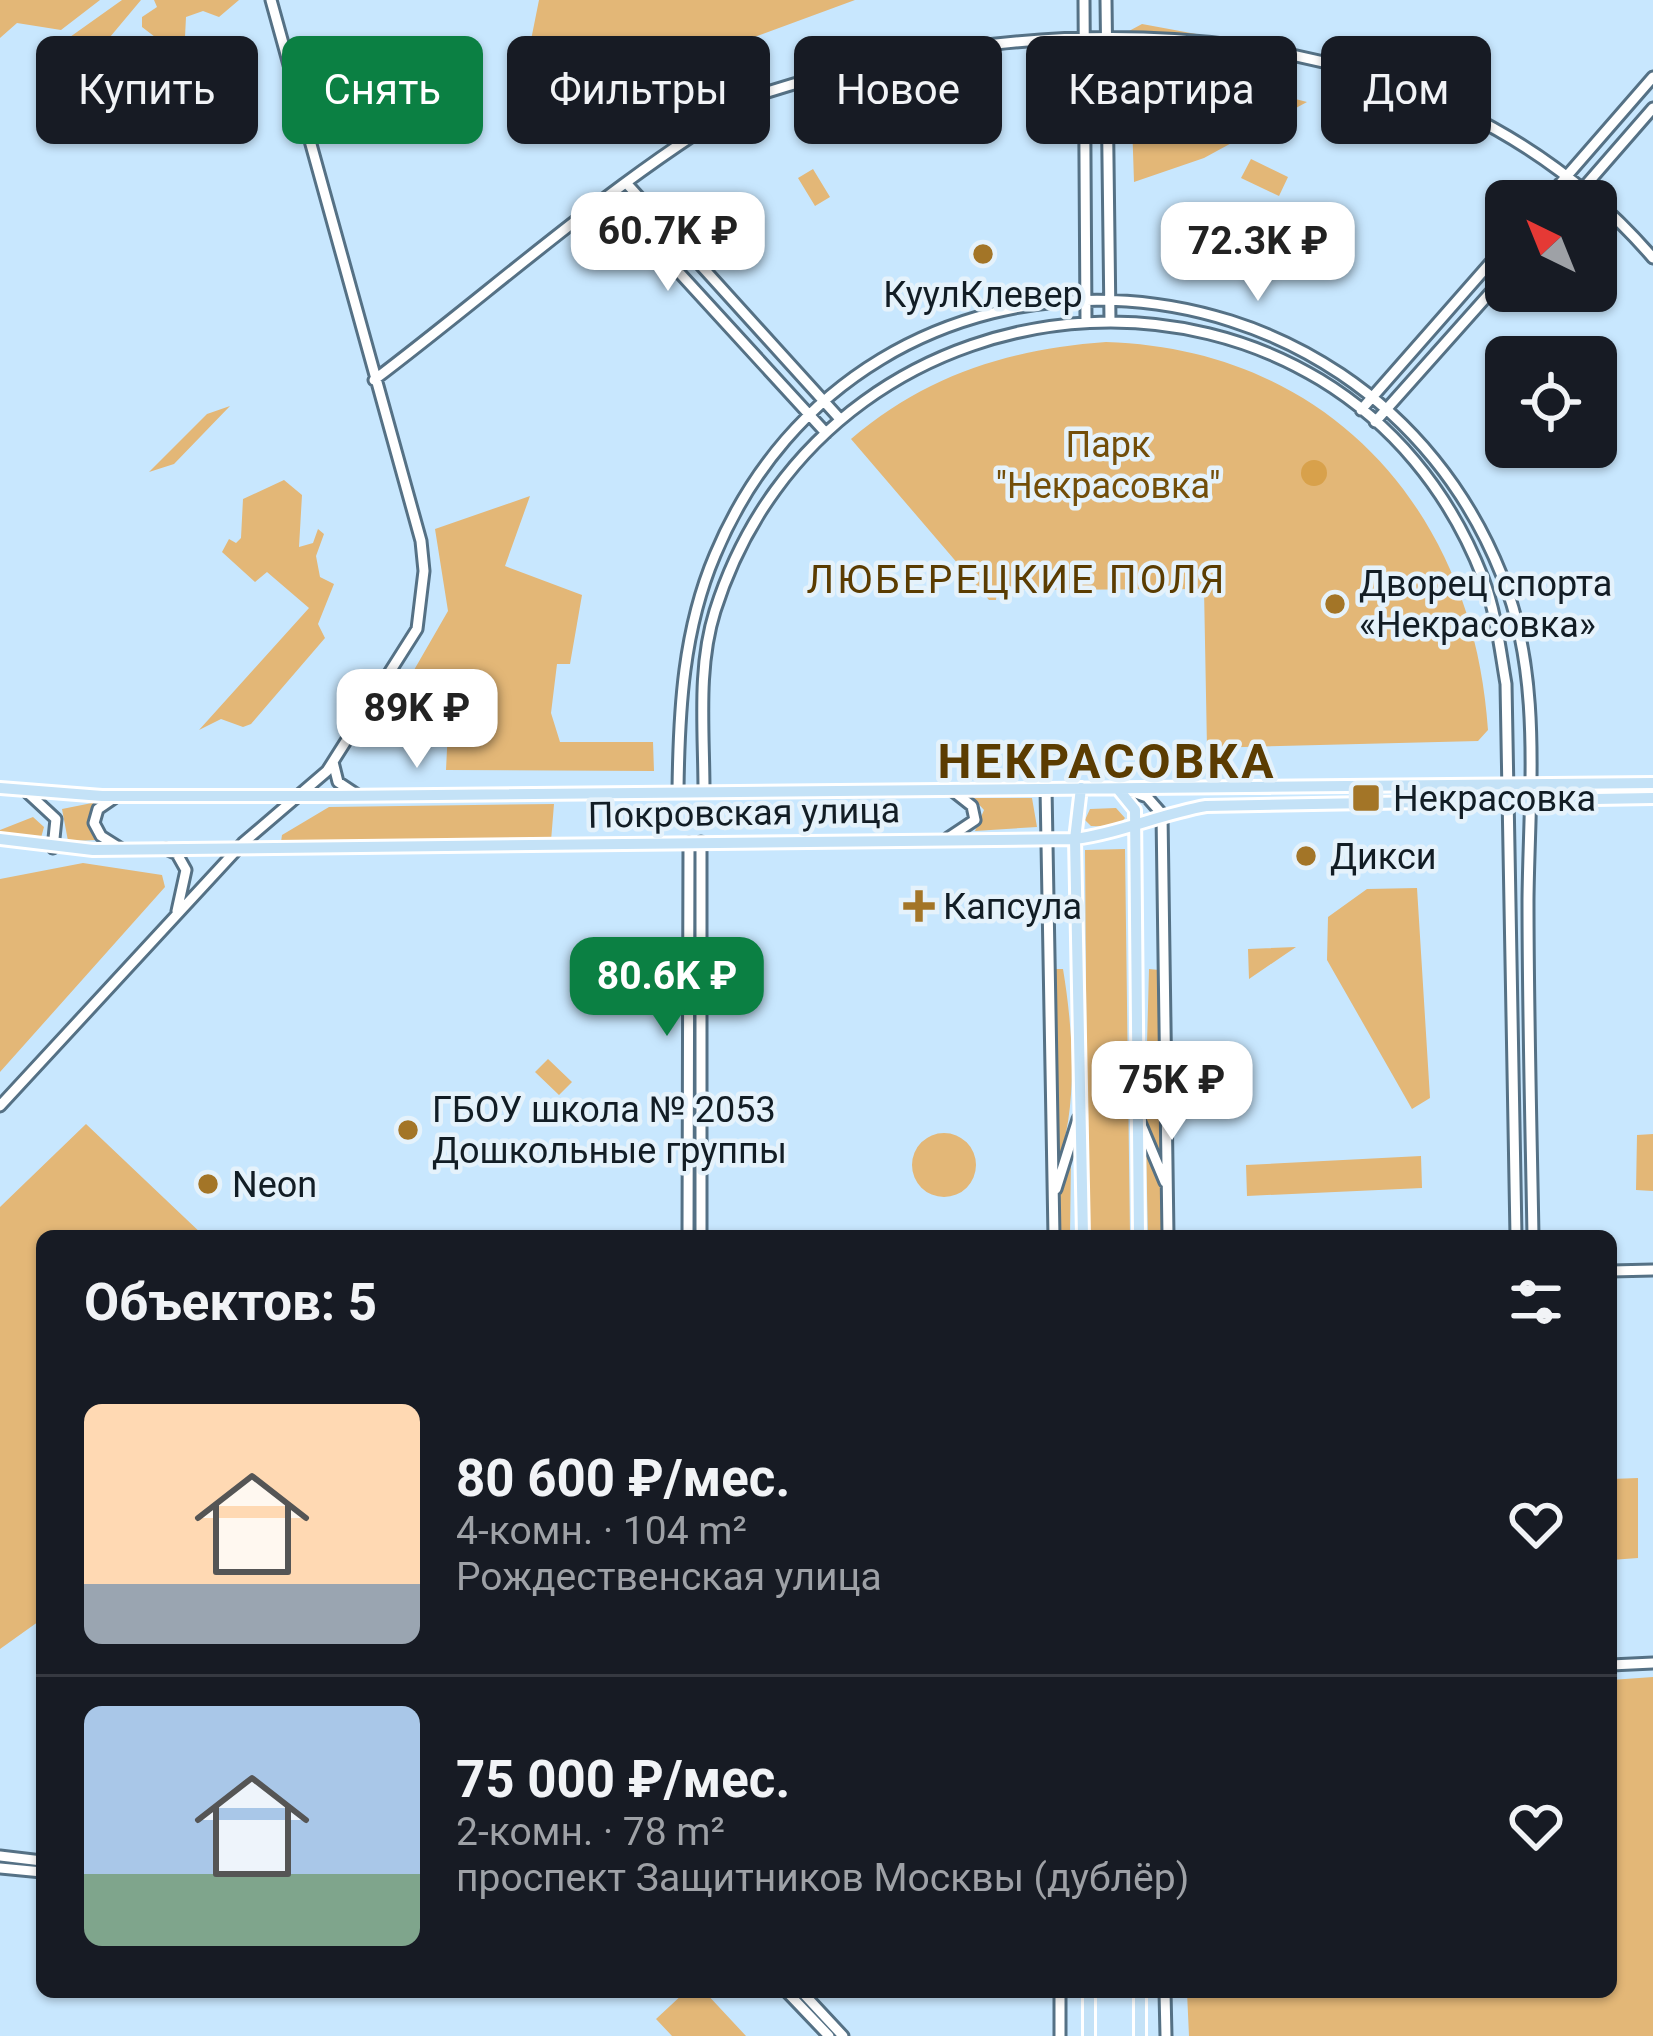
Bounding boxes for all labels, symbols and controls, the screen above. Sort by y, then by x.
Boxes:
chip: Купить [36,36,258,144]
chip: Снять [282,36,483,144]
chip: Фильтры [507,36,770,144]
chip: Новое [794,36,1002,144]
chip: Квартира [1026,36,1297,144]
chip: Дом [1321,36,1491,144]
north arrow [1485,180,1617,312]
map controls [1485,180,1617,468]
pin: 60.7K ₽ [557,192,779,294]
pin: 72.3K ₽ [1147,202,1369,304]
text: 60.7K ₽ [598,208,738,254]
text: 72.3K ₽ [1188,218,1328,264]
marker: КуулКлевер [970,241,996,267]
place label: КуулКлевер [883,274,1083,316]
button: locate [1485,336,1617,468]
park label: Парк "Некрасовка" [996,424,1220,507]
district label: ЛЮБЕРЕЦКИЕ ПОЛЯ [807,557,1227,603]
place label: Дворец спорта «Некрасовка» [1359,563,1612,646]
marker: Дворец спорта «Некрасовка» [1322,591,1348,617]
pin: 89K ₽ [333,669,501,771]
text: 89K ₽ [364,685,470,731]
district label: НЕКРАСОВКА [937,733,1277,790]
place label: Некрасовка [1393,778,1596,820]
marker: Некрасовка [1350,782,1382,814]
street label: Покровская улица [587,789,901,837]
place label: Дикси [1330,836,1437,878]
marker: Дикси [1293,843,1319,869]
place label: Капсула [943,886,1082,928]
marker: Капсула [906,893,932,919]
pin: 80.6K ₽ [556,937,778,1039]
text: 80.6K ₽ [597,953,737,999]
pin: 75K ₽ [1088,1041,1256,1143]
text: 75K ₽ [1119,1057,1225,1103]
place label: ГБОУ школа № 2053 Дошкольные группы [432,1089,787,1172]
marker: ГБОУ школа № 2053 Дошкольные группы [395,1117,421,1143]
place label: Neon [232,1164,317,1206]
marker: Neon [195,1171,221,1197]
icon: filters [1503,1269,1569,1335]
text: Объектов: 5 [84,1273,377,1332]
text: 80 600 ₽/мес. [456,1449,790,1508]
icon: home [180,1452,324,1596]
icon: heart [1503,1491,1569,1557]
text: 4-комн. · 104 m² [456,1508,747,1554]
text: Рождественская улица [456,1554,882,1600]
text: 75 000 ₽/мес. [456,1750,790,1809]
icon: home [180,1754,324,1898]
icon: heart [1503,1793,1569,1859]
text: 2-комн. · 78 m² [456,1809,725,1855]
text: проспект Защитников Москвы (дублёр) [456,1855,1189,1901]

